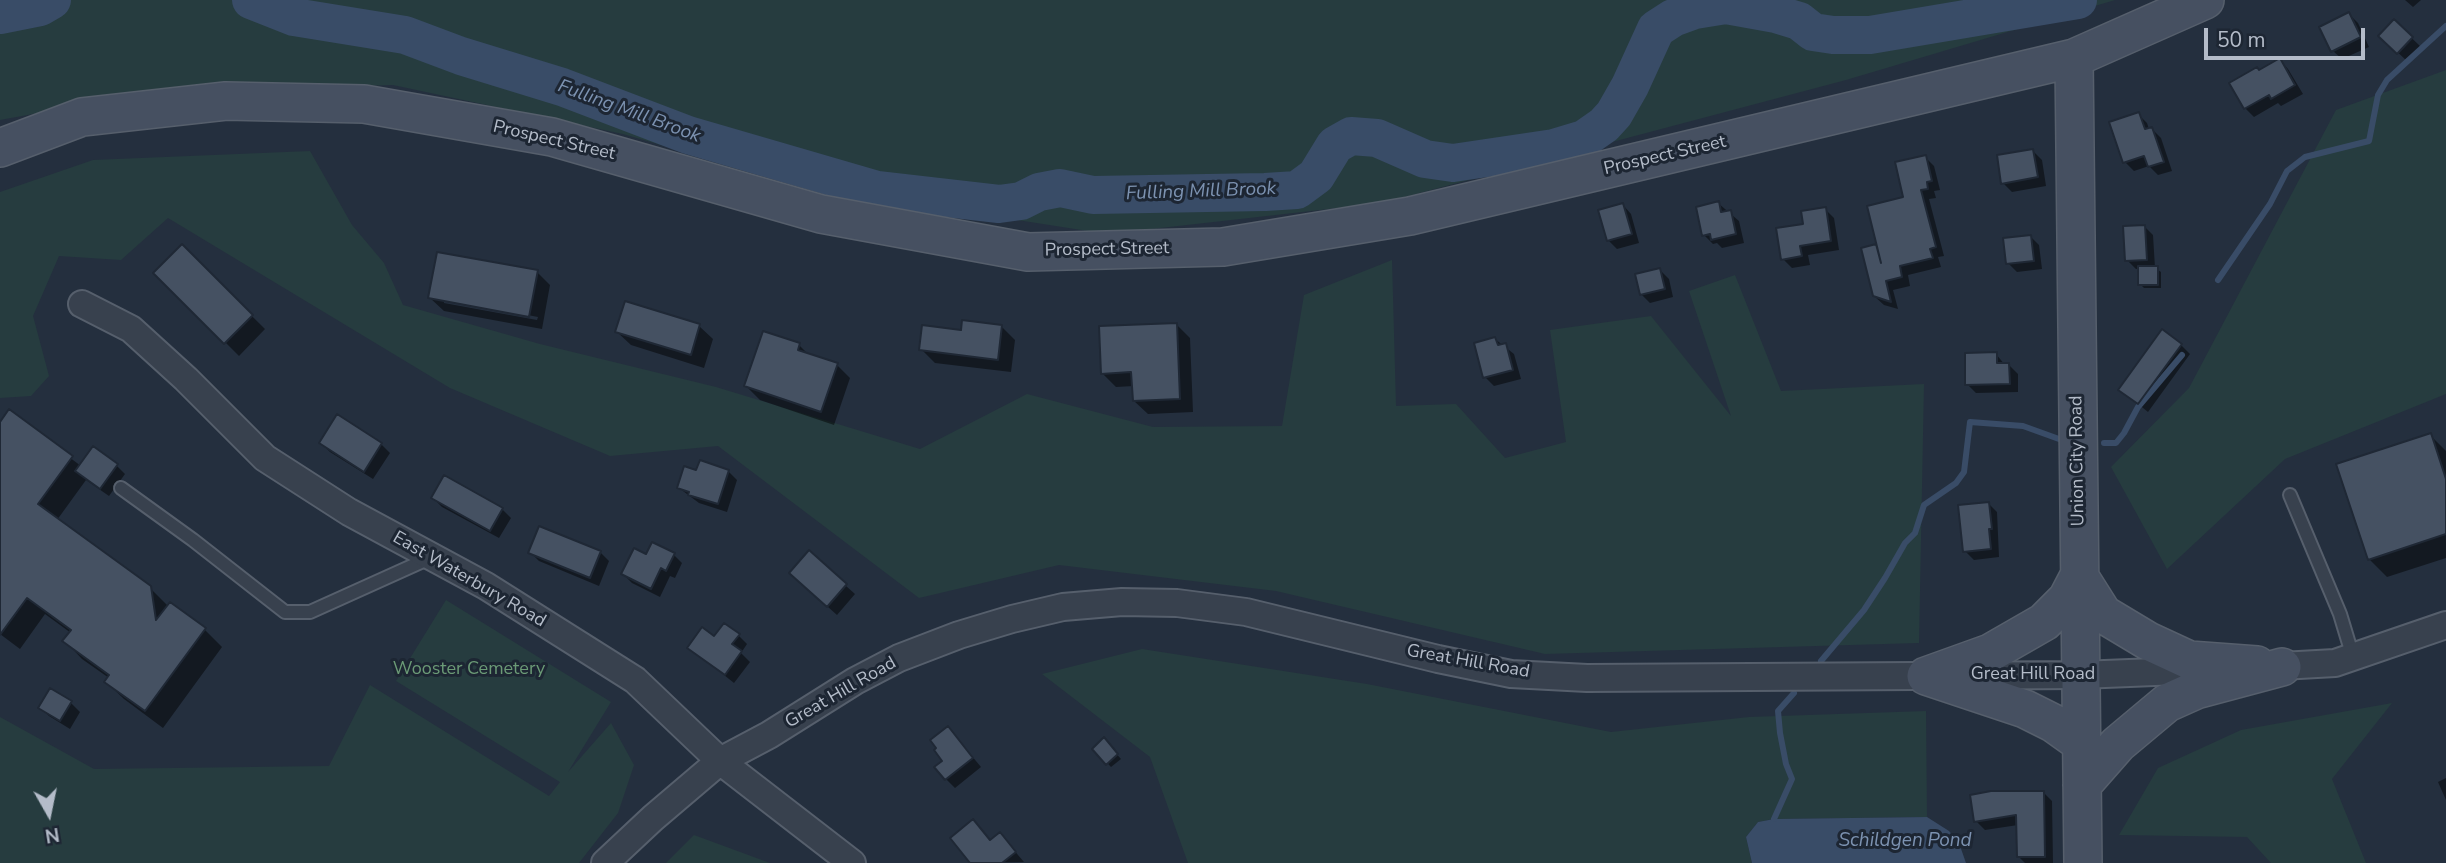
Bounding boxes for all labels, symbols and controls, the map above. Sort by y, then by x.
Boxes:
scale bar [2208,14,2369,58]
text: 50 m [2217,26,2266,54]
water label: Fulling Mill Brook [555,76,703,148]
street label: Prospect Street [491,116,617,166]
street label: Prospect Street [1602,131,1728,181]
water label: Fulling Mill Brook [1126,178,1276,206]
street label: Prospect Street [1044,238,1170,262]
street label: Union City Road [2066,395,2090,527]
street label: East Waterbury Road [389,527,549,633]
street label: Great Hill Road [1405,641,1531,683]
street label: Great Hill Road [782,653,900,733]
park label: Wooster Cemetery [393,659,545,681]
street label: Great Hill Road [1971,664,2095,686]
north arrow [14,779,84,849]
text: N [43,821,61,849]
water label: Schildgen Pond [1838,830,1972,852]

